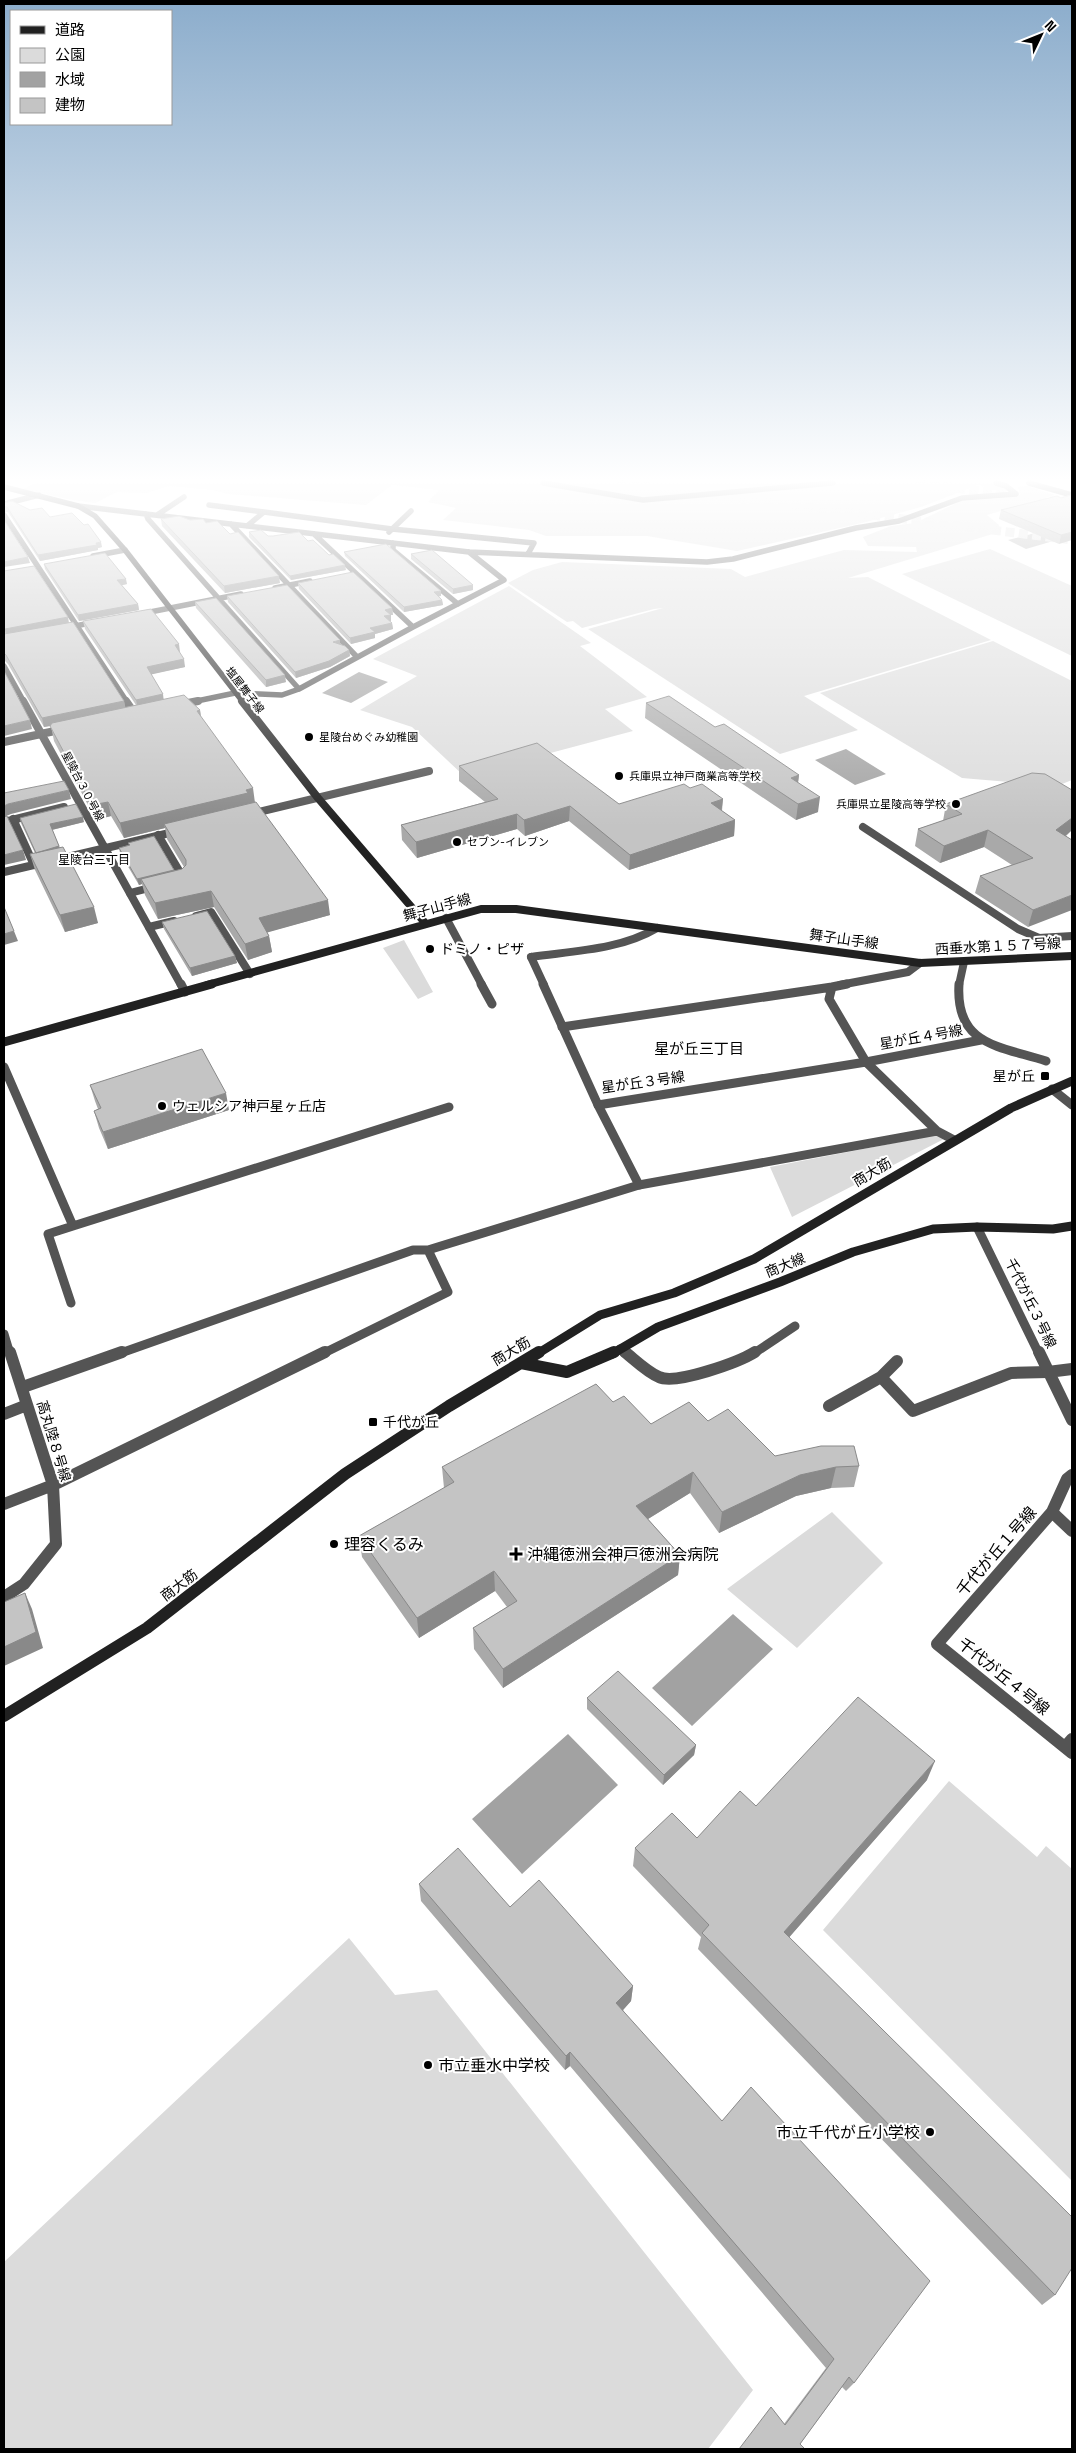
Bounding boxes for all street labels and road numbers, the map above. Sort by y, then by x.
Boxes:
street label: 塩屋舞子線 [223,664,267,716]
street label: 星陵台３０号線 [59,749,107,823]
street label: 舞子山手線 [401,889,473,925]
street label: 舞子山手線 [808,925,880,953]
street label: 西垂水第１５７号線 [935,934,1061,958]
street label: 星が丘４号線 [878,1021,964,1053]
street label: 星が丘３号線 [600,1067,686,1097]
street label: 商大筋 [849,1153,895,1191]
street label: 商大線 [762,1249,808,1281]
street label: 千代が丘３号線 [1001,1255,1061,1351]
street label: 商大筋 [488,1332,534,1370]
street label: 高丸陸８号線 [33,1398,75,1484]
street label: 千代が丘１号線 [952,1502,1041,1600]
street label: 商大筋 [157,1565,201,1605]
street label: 千代が丘４号線 [954,1633,1054,1720]

